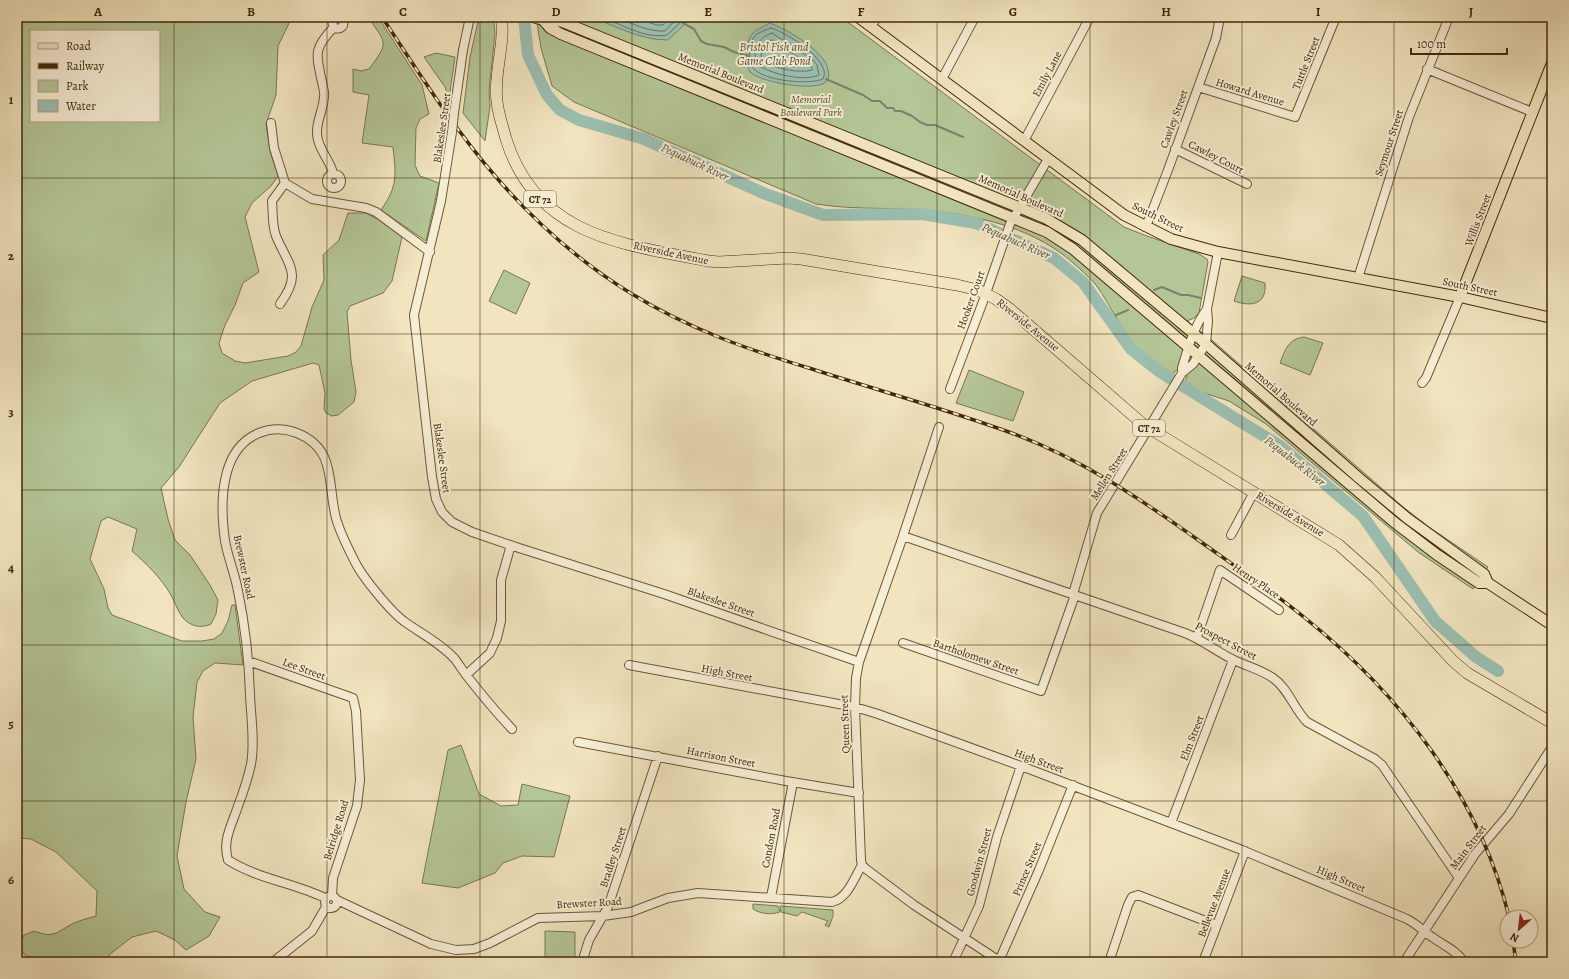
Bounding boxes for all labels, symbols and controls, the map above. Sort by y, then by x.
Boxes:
text: A [93,3,103,20]
text: B [247,3,255,20]
text: C [399,3,407,20]
text: D [551,3,561,20]
text: E [704,3,712,20]
text: F [858,3,865,20]
text: G [1009,3,1017,20]
text: H [1161,3,1171,20]
text: I [1316,3,1321,20]
text: J [1469,3,1473,20]
legend [30,30,160,122]
scale bar [1411,30,1507,56]
street label: Tuttle Street [1289,34,1324,92]
text: 100 m [1417,36,1446,52]
text: Road [66,38,92,54]
water label: Bristol Fish and Game Club Pond [737,39,811,69]
street label: Emily Lane [1029,48,1065,100]
street label: Memorial Boulevard [676,49,766,97]
text: Railway [66,58,105,74]
street label: Howard Avenue [1214,74,1286,110]
text: Park [66,78,89,94]
street label: Cawley Street [1156,87,1192,150]
text: 1 [9,91,14,108]
street label: Blakeslee Street [430,92,454,164]
park label: Memorial Boulevard Park [780,92,842,120]
text: Water [65,98,96,114]
street label: Seymour Street [1371,107,1407,178]
street label: Cawley Court [1186,137,1247,178]
water label: Pequabuck River [659,139,732,185]
street label: Memorial Boulevard [976,171,1066,221]
road number: CT 72 [524,191,556,207]
street label: Willis Street [1461,191,1495,249]
street label: South Street [1130,198,1187,236]
water label: Pequabuck River [979,219,1053,263]
street label: Riverside Avenue [632,238,710,268]
text: 2 [8,247,15,264]
street label: Hooker Court [953,268,989,331]
street label: South Street [1441,274,1499,300]
street label: Riverside Avenue [993,295,1063,355]
street label: Memorial Boulevard [1242,358,1320,430]
text: 3 [8,403,14,420]
road number: CT 72 [1133,420,1165,436]
street label: Blakeslee Street [430,422,454,494]
water label: Pequabuck River [1261,432,1329,490]
street label: Mellen Street [1087,444,1131,503]
street label: Riverside Avenue [1253,488,1327,540]
street label: Brewster Road [230,533,258,601]
text: 4 [8,559,14,576]
street label: Henry Place [1230,560,1283,602]
street label: Blakeslee Street [685,583,757,621]
street label: Prospect Street [1192,618,1260,664]
street label: Bartholomew Street [931,635,1021,679]
street label: Lee Street [280,654,328,684]
street label: High Street [700,661,754,685]
street label: Queen Street [836,694,854,754]
street label: Elm Street [1176,713,1208,763]
text: 5 [8,715,14,732]
street label: Harrison Street [685,743,757,771]
street label: High Street [1012,745,1066,777]
street label: Belridge Road [320,798,352,862]
street label: Condon Road [758,807,784,869]
street label: Main Street [1446,821,1490,873]
street label: Bradley Street [596,824,630,889]
street label: Goodwin Street [963,826,995,898]
street label: Prince Street [1009,839,1045,899]
street label: High Street [1314,862,1368,896]
street label: Bellevue Avenue [1194,866,1234,939]
text: 6 [8,871,14,888]
street label: Brewster Road [556,894,622,912]
north arrow [1499,909,1539,949]
text: N [1507,929,1522,946]

